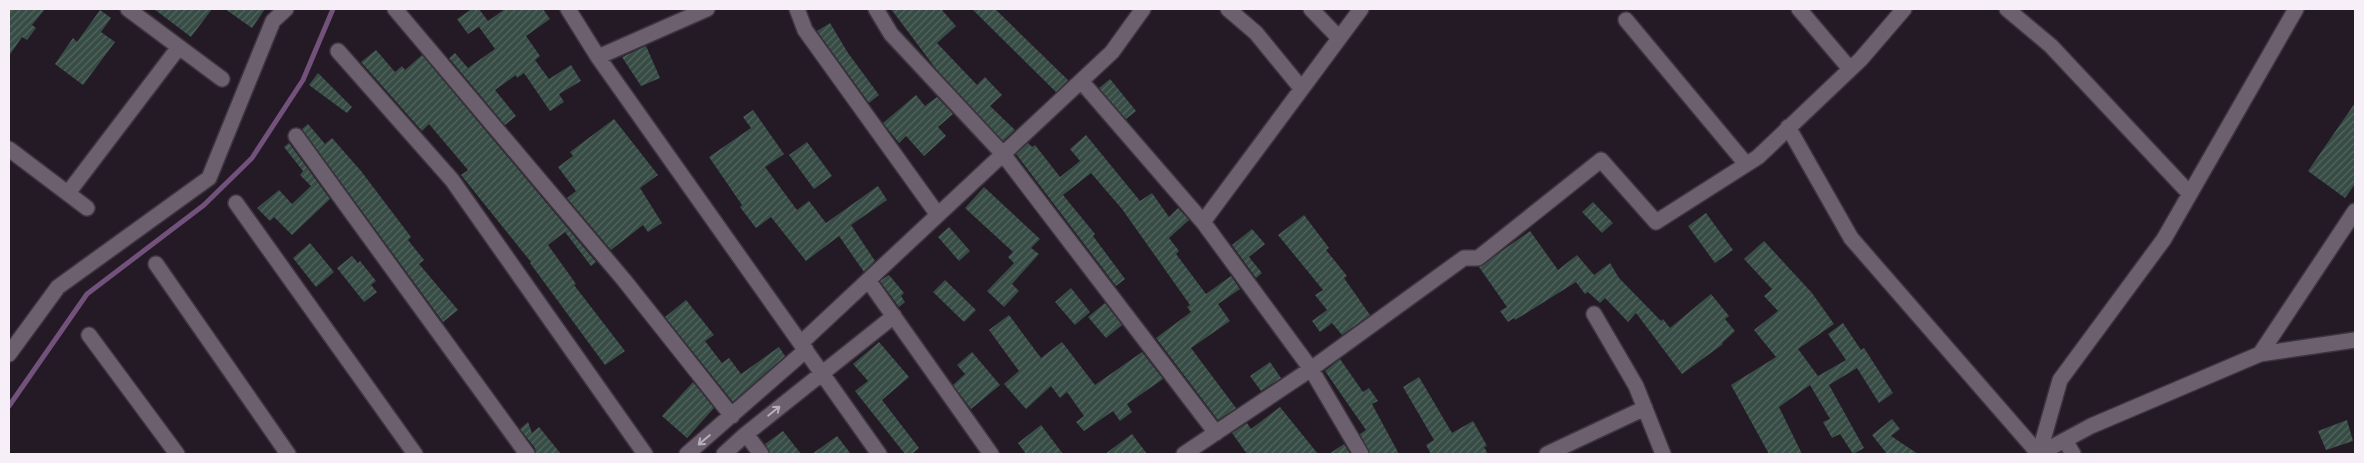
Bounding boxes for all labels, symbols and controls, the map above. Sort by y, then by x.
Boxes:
one-way arrow [767,406,780,417]
one-way arrow [698,434,711,445]

